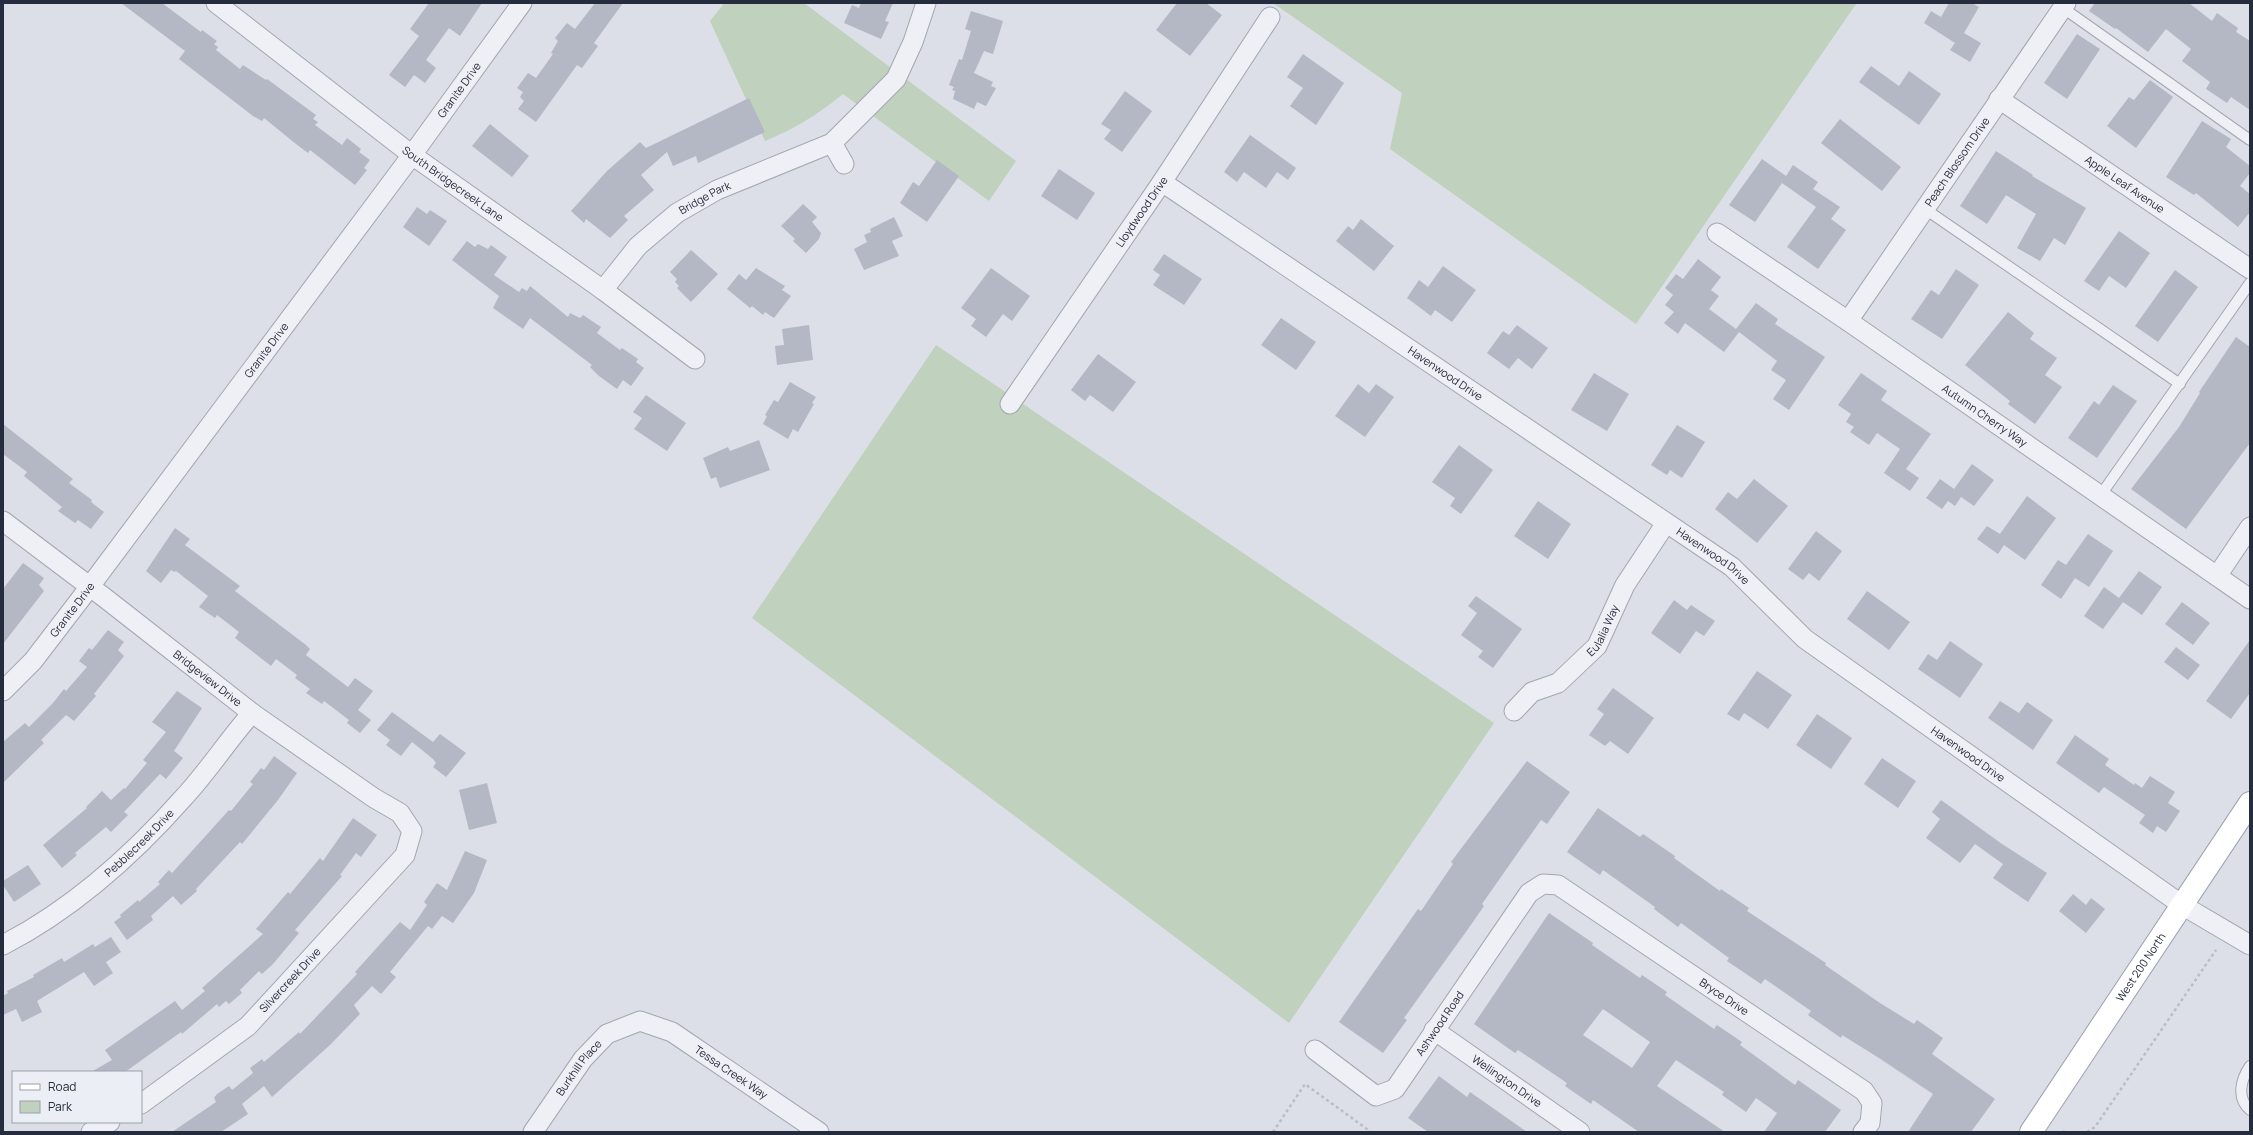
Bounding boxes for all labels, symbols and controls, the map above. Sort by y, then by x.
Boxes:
street label: Granite Drive [433,58,484,120]
street label: Peach Blossom Drive [1921,113,1993,209]
street label: South Bridgecreek Lane [399,142,507,225]
street label: Apple Leaf Avenue [2082,152,2168,216]
street label: Lloydwood Drive [1112,173,1171,250]
street label: Bridge Park [676,177,733,217]
street label: Granite Drive [240,319,292,381]
street label: Havenwood Drive [1405,342,1487,404]
street label: Autumn Cherry Way [1939,380,2031,450]
street label: Havenwood Drive [1674,524,1754,588]
street label: Granite Drive [46,578,98,640]
street label: Eulalia Way [1583,602,1622,659]
street label: Bridgeview Drive [170,646,246,710]
street label: Havenwood Drive [1928,722,2009,785]
street label: Pebblecreek Drive [101,805,177,880]
street label: West 200 North [2112,930,2169,1004]
street label: Silvercreek Drive [256,944,324,1015]
street label: Bryce Drive [1697,974,1753,1019]
street label: Ashwood Road [1412,988,1467,1059]
street label: Burkhill Place [552,1036,605,1098]
street label: Tessa Creek Way [692,1042,771,1102]
street label: Wellington Drive [1469,1051,1546,1111]
legend [12,1071,142,1123]
text: Road [48,1078,76,1095]
text: Park [48,1098,73,1115]

